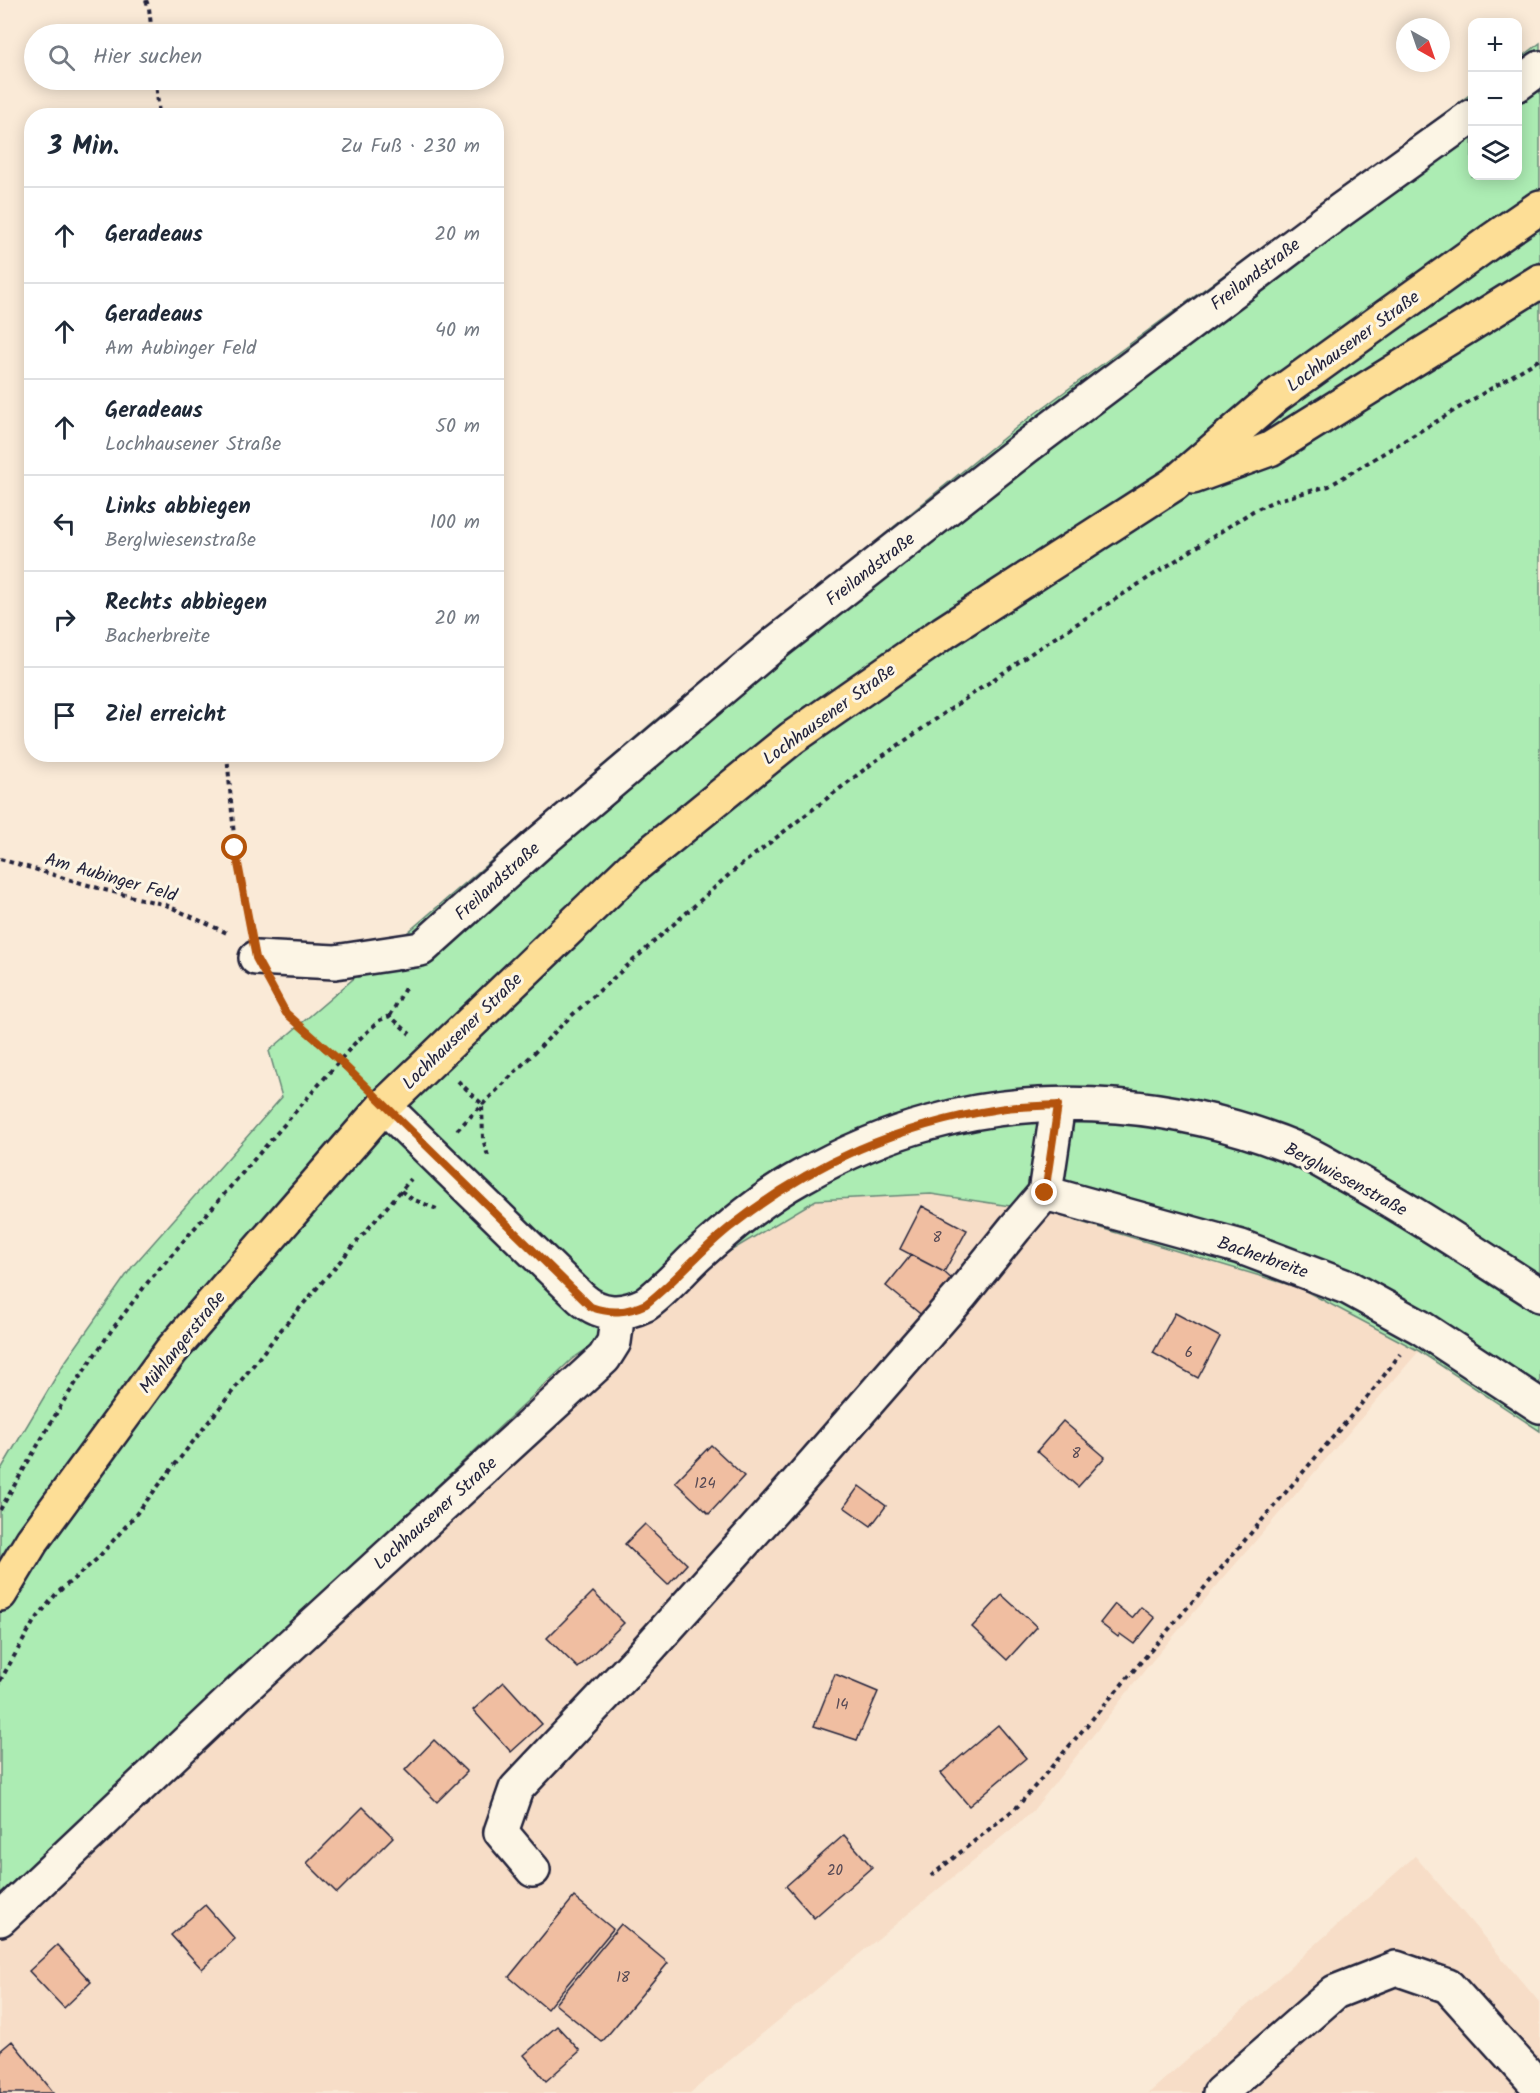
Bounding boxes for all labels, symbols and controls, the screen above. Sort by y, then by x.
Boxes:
north arrow [1396,18,1450,72]
map controls [1468,18,1522,180]
button: + [1468,18,1522,72]
search box [24,24,504,90]
text: Hier suchen [93,40,202,75]
icon: search [45,41,78,74]
button: − [1468,72,1522,126]
text: 3 Min. [48,126,119,168]
button: layers [1468,126,1522,180]
text: Zu Fuß · 230 m [340,131,480,163]
text: Geradeaus [105,218,203,253]
icon: ahead [48,219,81,252]
text: 20 m [434,219,480,251]
street label: Freilandstraße [1205,231,1307,319]
street label: Lochhausener Straße [1281,284,1427,401]
text: Geradeaus [105,298,203,333]
icon: ahead [48,315,81,348]
text: 40 m [435,315,480,347]
text: Am Aubinger Feld [105,333,256,365]
text: Geradeaus [105,394,203,429]
icon: ahead [48,411,81,444]
text: 50 m [435,411,480,443]
text: Lochhausener Straße [105,429,281,461]
text: Links abbiegen [105,490,251,525]
icon: left [48,507,81,540]
text: 100 m [430,507,480,539]
text: Berglwiesenstraße [105,525,256,557]
street label: Freilandstraße [820,526,922,615]
text: Rechts abbiegen [105,586,267,621]
icon: right [48,603,81,636]
text: 20 m [434,603,480,635]
text: Bacherbreite [105,621,210,653]
street label: Lochhausener Straße [757,657,903,774]
text: Ziel erreicht [105,698,226,733]
icon: arrive [48,699,81,732]
route start [221,834,247,860]
street label: Freilandstraße [449,836,547,929]
street label: Am Aubinger Feld [41,846,181,911]
street label: Lochhausener Straße [396,967,530,1098]
street label: Berglwiesenstraße [1278,1136,1412,1225]
route end [1031,1179,1057,1205]
house number: 8 [932,1226,942,1250]
street label: Bacherbreite [1213,1229,1312,1288]
street label: Mühlangerstraße [133,1285,234,1401]
house number: 6 [1185,1341,1193,1365]
house number: 8 [1071,1442,1081,1466]
street label: Lochhausener Straße [367,1450,505,1578]
house number: 124 [694,1472,716,1496]
house number: 14 [836,1693,848,1717]
house number: 20 [827,1859,844,1883]
house number: 18 [616,1966,631,1990]

